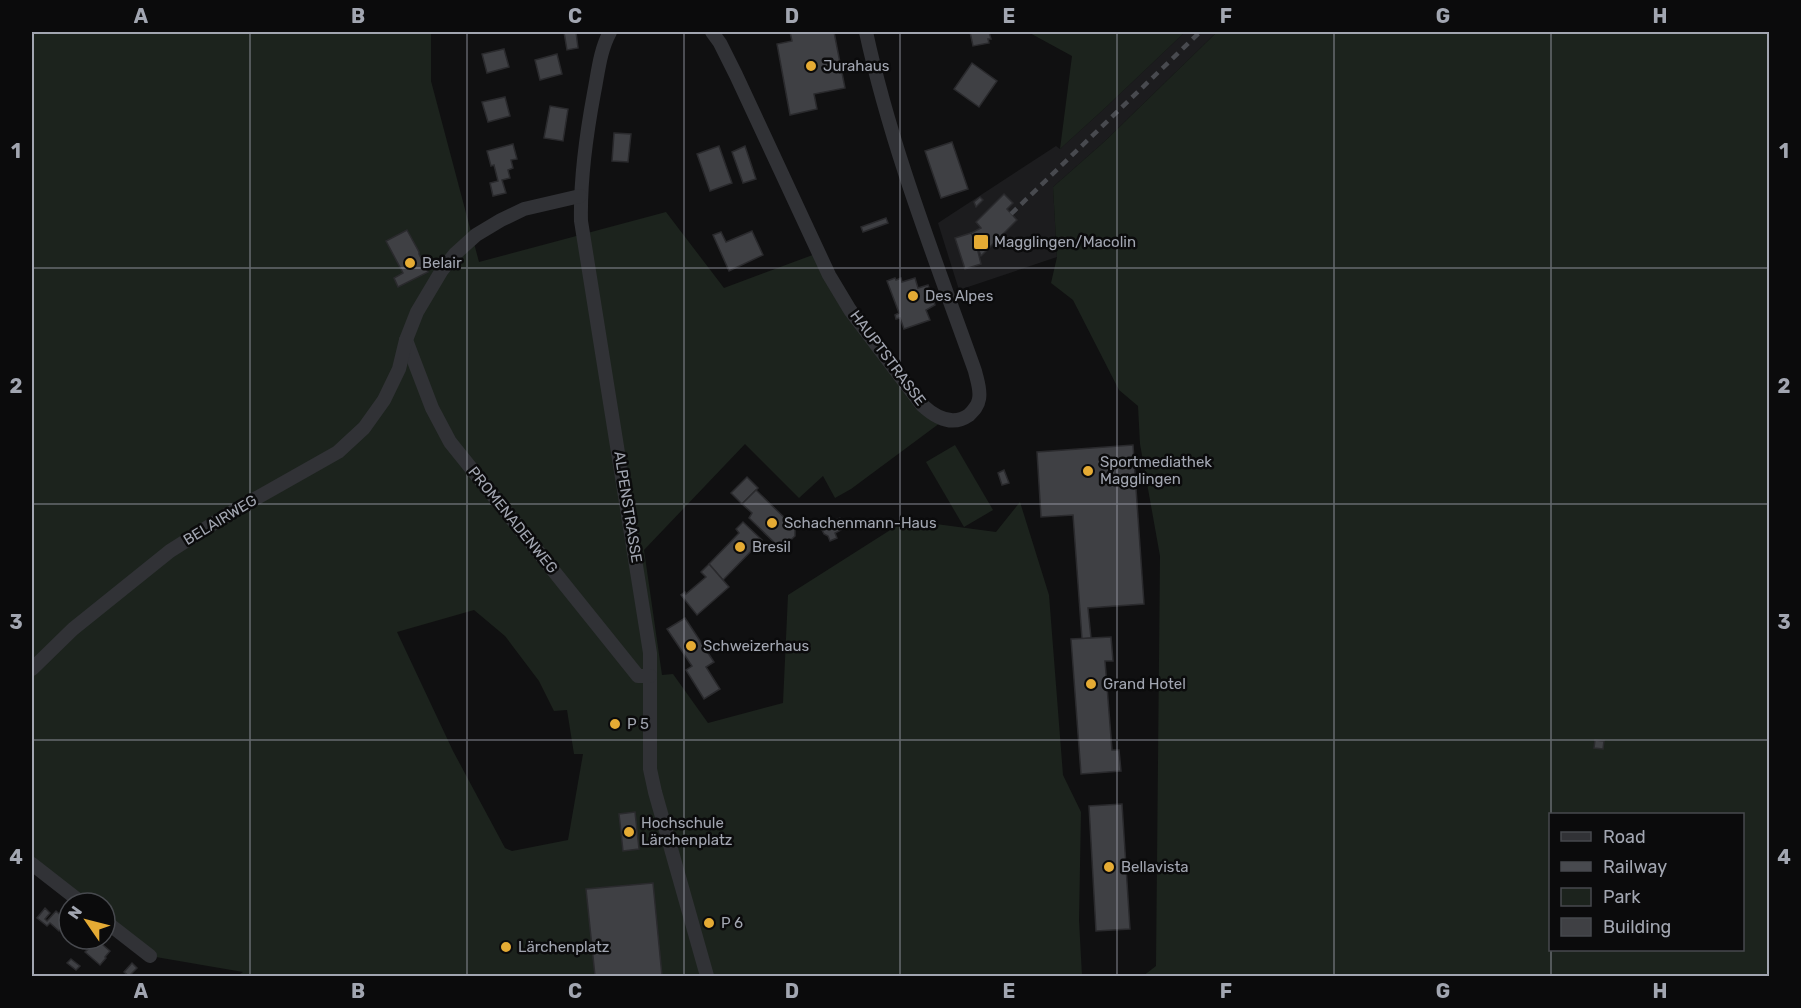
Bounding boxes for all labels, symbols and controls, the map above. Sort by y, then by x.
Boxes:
text: A [134,4,149,28]
text: B [351,4,365,28]
text: C [568,4,582,28]
text: D [785,4,799,28]
text: E [1003,4,1015,28]
text: F [1220,4,1232,28]
text: G [1436,4,1450,28]
text: H [1653,4,1667,28]
place label: Jurahaus [823,57,890,75]
marker: Jurahaus [804,59,818,73]
text: 1 [11,139,21,163]
text: 1 [1779,139,1789,163]
marker: Magglingen/Macolin [972,233,990,251]
place label: Magglingen/Macolin [994,233,1136,251]
place label: Belair [422,254,462,272]
marker: Belair [403,256,417,270]
place label: Des Alpes [925,287,994,305]
marker: Des Alpes [906,289,920,303]
street label: HAUPTSTRASSE [846,307,930,409]
text: 2 [10,374,23,398]
text: 2 [1778,374,1791,398]
street label: ALPENSTRASSE [610,450,646,564]
place label: Sportmediathek Magglingen [1100,453,1212,488]
street label: PROMENADENWEG [464,463,562,577]
marker: Sportmediathek Magglingen [1081,464,1095,478]
street label: BELAIRWEG [180,491,260,549]
place label: Schachenmann-Haus [784,514,937,532]
marker: Schachenmann-Haus [765,516,779,530]
place label: Bresil [752,538,791,556]
marker: Bresil [733,540,747,554]
text: 3 [9,610,23,634]
text: 3 [1777,610,1791,634]
place label: Schweizerhaus [703,637,810,655]
marker: Schweizerhaus [684,639,698,653]
place label: Grand Hotel [1103,675,1186,693]
marker: Grand Hotel [1084,677,1098,691]
place label: P 5 [627,715,649,733]
marker: P 5 [608,717,622,731]
legend [1549,813,1744,951]
place label: Hochschule Lärchenplatz [641,814,733,849]
marker: Hochschule Lärchenplatz [622,825,636,839]
text: Road [1603,826,1646,848]
text: 4 [9,845,23,869]
text: 4 [1777,845,1791,869]
text: Railway [1603,856,1667,878]
place label: Bellavista [1121,858,1189,876]
marker: Bellavista [1102,860,1116,874]
text: Park [1603,886,1641,908]
north arrow [57,891,117,951]
text: N [64,903,86,923]
place label: P 6 [721,914,743,932]
marker: P 6 [702,916,716,930]
text: Building [1603,916,1671,938]
place label: Lärchenplatz [518,938,610,956]
marker: Lärchenplatz [499,940,513,954]
text: A [134,979,149,1003]
text: B [351,979,365,1003]
text: C [568,979,582,1003]
text: D [785,979,799,1003]
text: E [1003,979,1015,1003]
text: F [1220,979,1232,1003]
text: G [1436,979,1450,1003]
text: H [1653,979,1667,1003]

